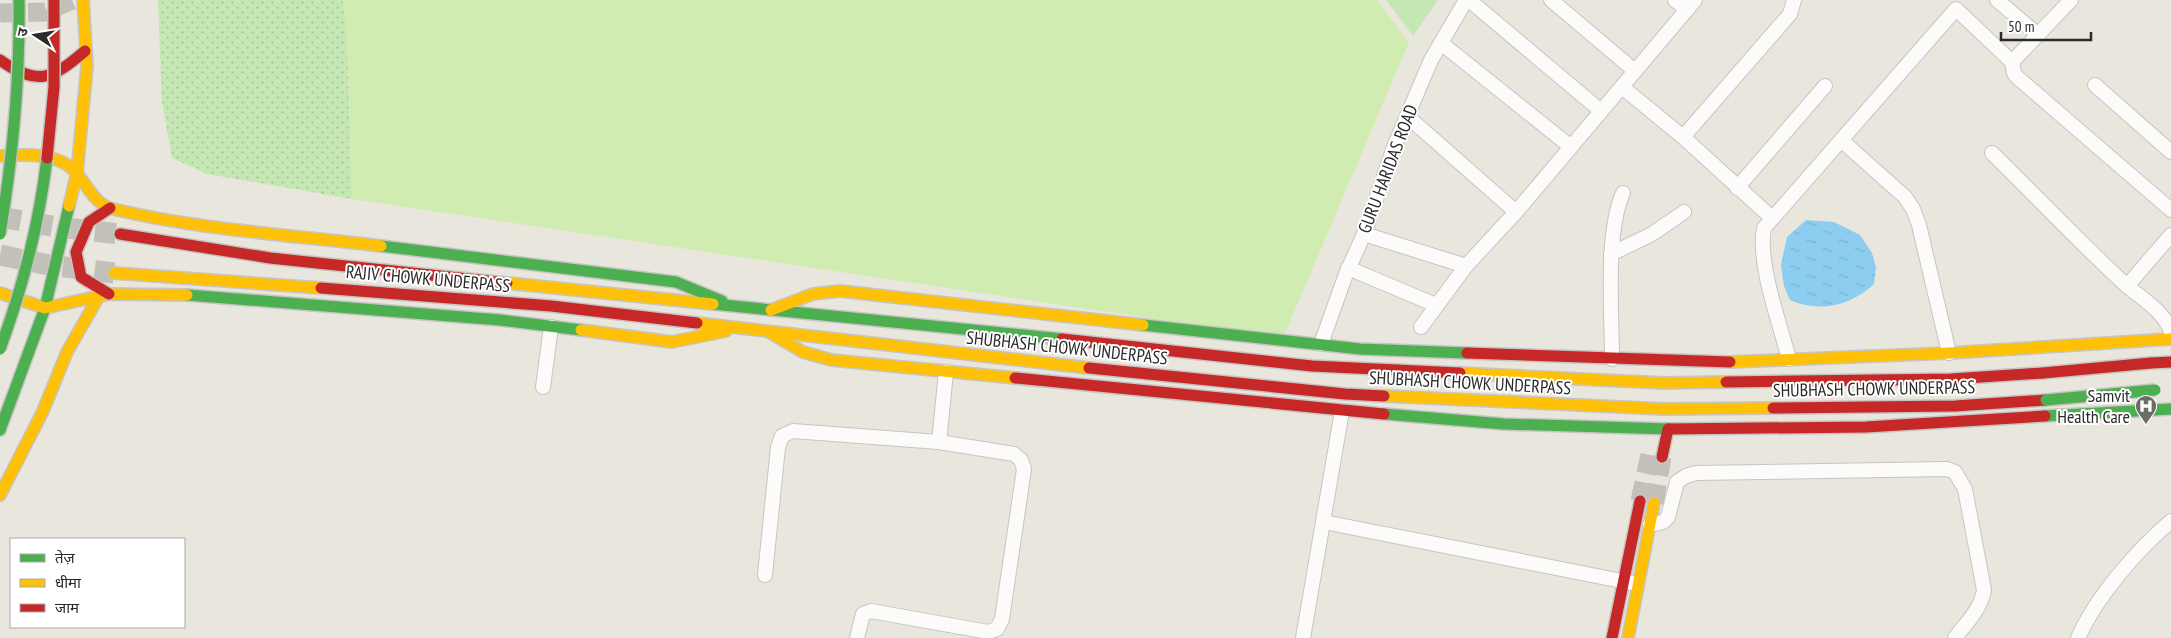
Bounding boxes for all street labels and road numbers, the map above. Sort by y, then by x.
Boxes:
street label: GURU HARIDAS ROAD [1352,101,1423,236]
street label: RAJIV CHOWK UNDERPASS [345,260,511,297]
street label: SHUBHASH CHOWK UNDERPASS [965,325,1169,370]
street label: SHUBHASH CHOWK UNDERPASS [1368,366,1572,399]
street label: SHUBHASH CHOWK UNDERPASS [1773,375,1976,402]

